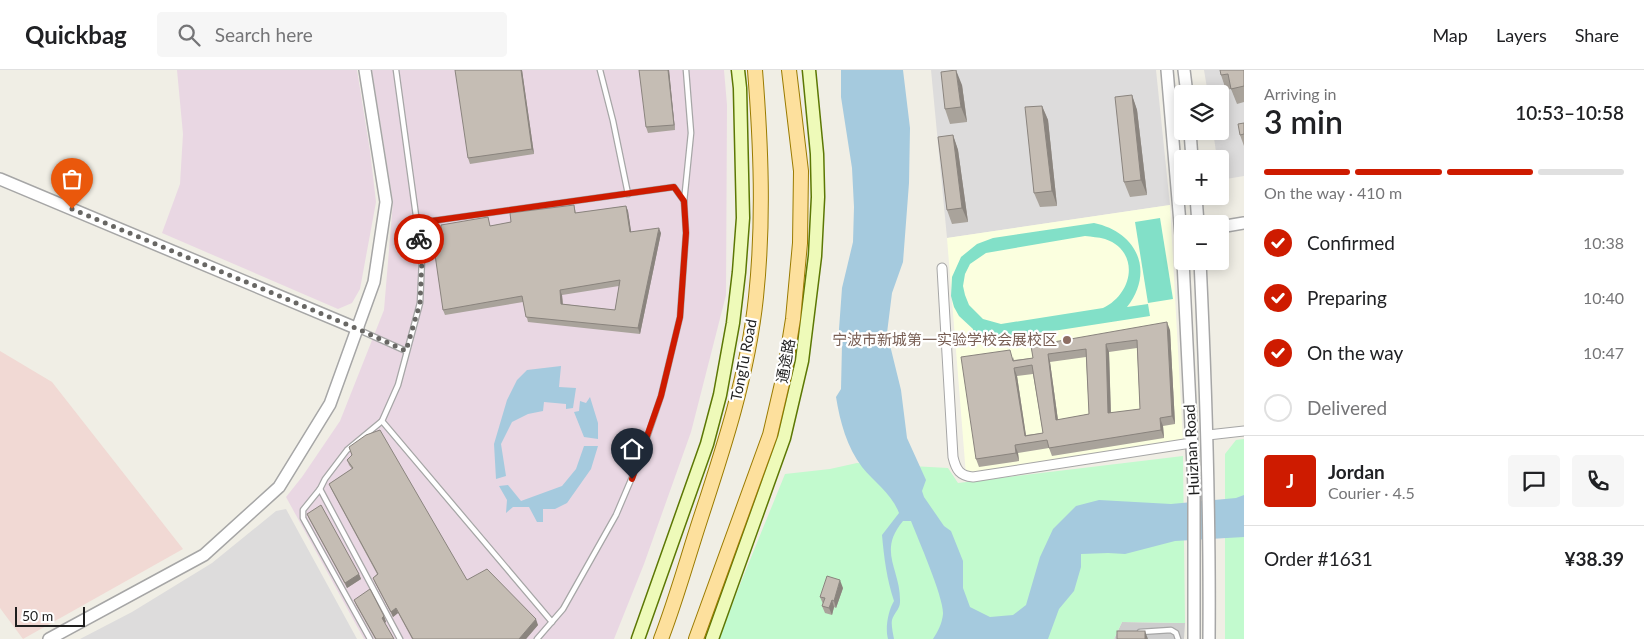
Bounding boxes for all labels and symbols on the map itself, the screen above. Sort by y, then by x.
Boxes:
pin [51,158,93,209]
courier [394,214,444,264]
street label: TongTu Road [726,317,760,402]
place label: 宁波市新城第一实验学校会展校区 [832,330,1057,348]
marker: 宁波市新城第一实验学校会展校区 [1061,334,1073,346]
street label: 通途路 [772,337,798,385]
street label: Huizhan Road [1180,404,1202,496]
pin [611,428,653,479]
scale bar [15,604,85,627]

